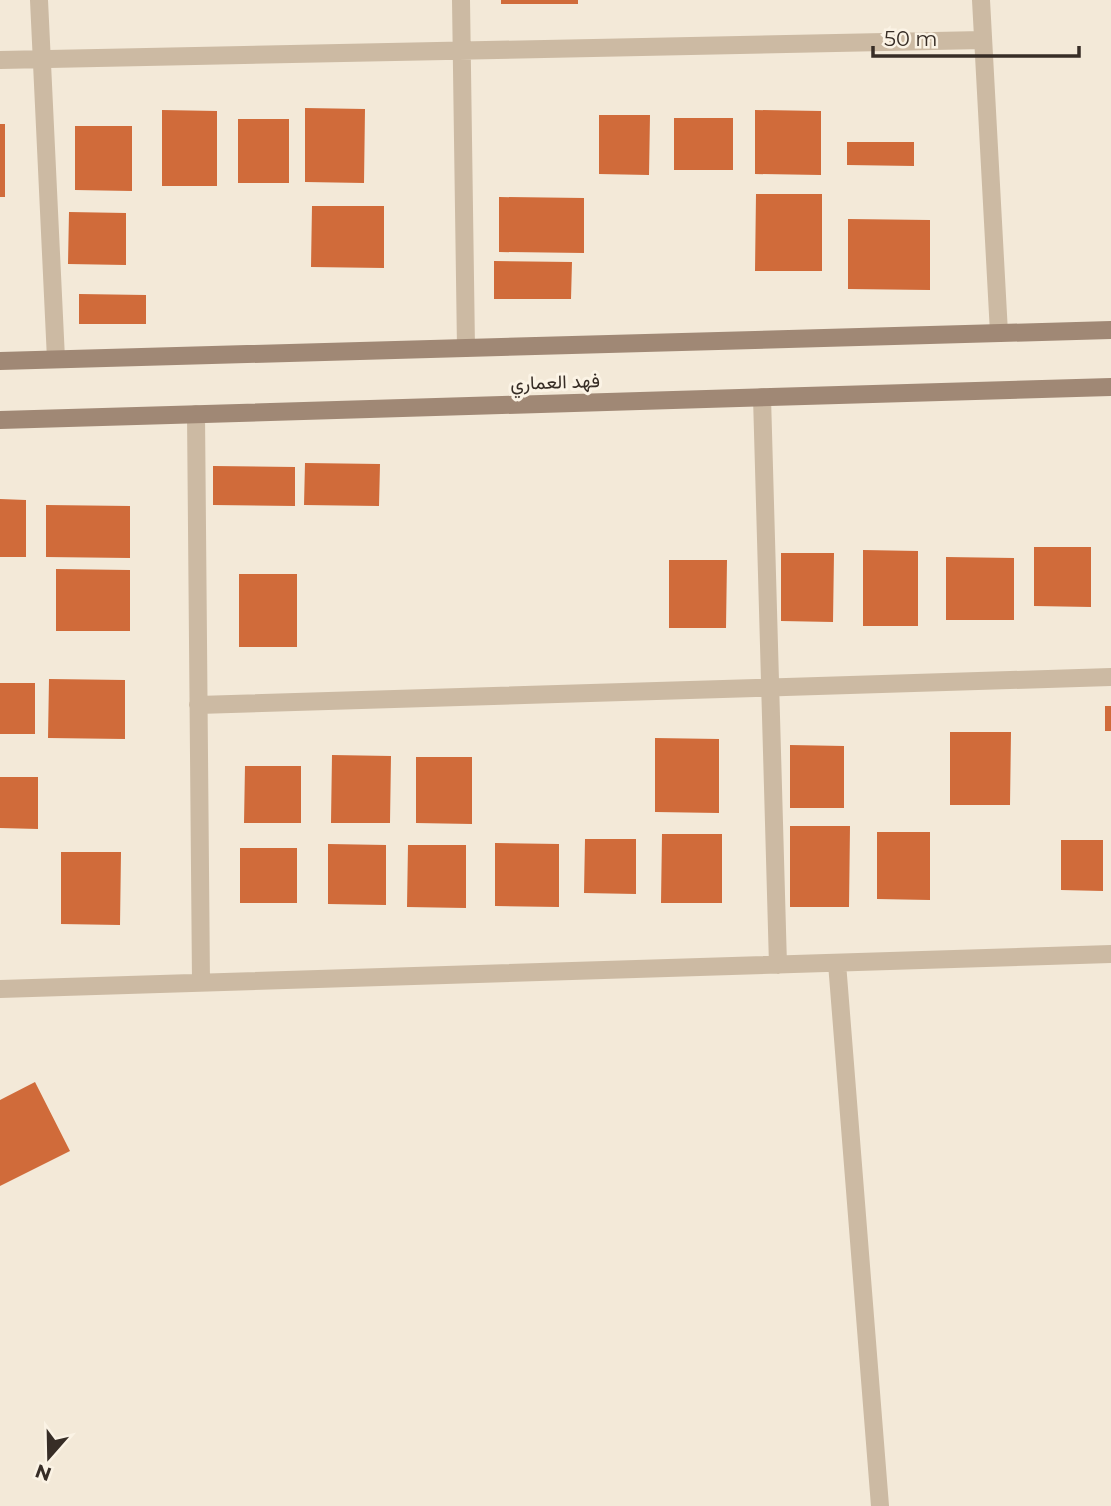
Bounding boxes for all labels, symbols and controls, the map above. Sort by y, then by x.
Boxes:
scale bar [873,14,1080,58]
text: 50 m [884,26,938,51]
street label: فهد العماري [510,369,600,399]
north arrow [14,1422,84,1492]
text: N [32,1459,55,1486]

